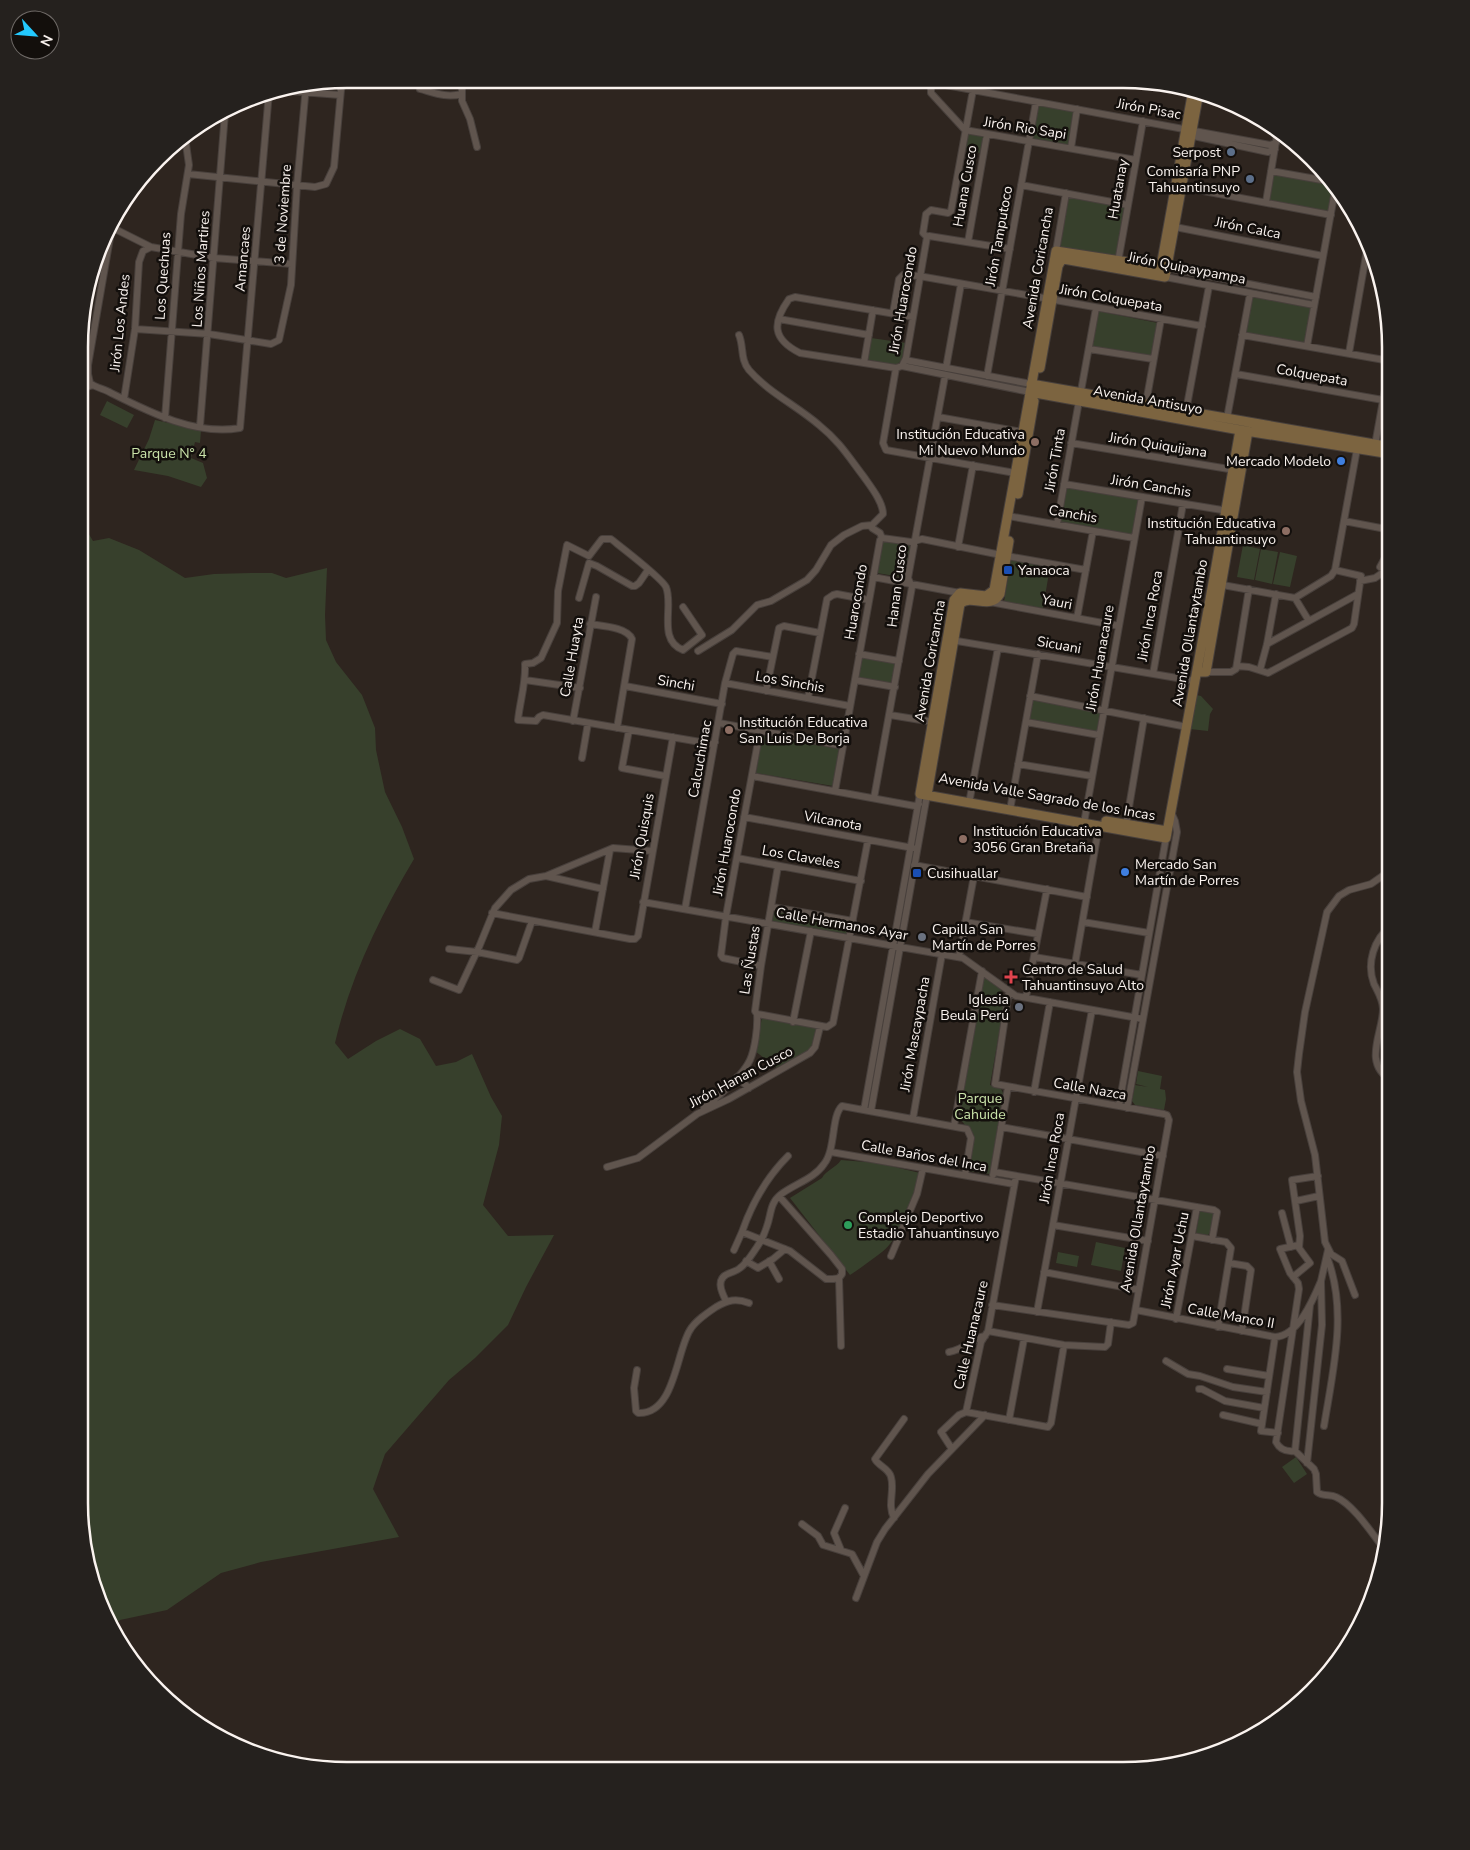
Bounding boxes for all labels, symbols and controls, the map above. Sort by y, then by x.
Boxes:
north arrow [10,10,60,60]
text: N [35,32,57,49]
street label: Jirón Pisac [1114,94,1183,124]
street label: Jirón Rio Sapi [981,112,1068,144]
street label: Huana Cusco [948,143,982,228]
place label: Serpost [1172,143,1221,162]
marker: Serpost [1225,146,1237,158]
street label: Huatanay [1103,157,1133,221]
place label: Comisaría PNP Tahuantinsuyo [1147,162,1240,197]
street label: 3 de Noviembre [270,164,296,264]
marker: Comisaría PNP Tahuantinsuyo [1244,173,1256,185]
street label: Jirón Tamputoco [981,184,1017,289]
street label: Avenida Coricancha [1018,206,1058,330]
street label: Los Niños Martires [187,210,215,328]
street label: Jirón Calca [1213,212,1282,244]
street label: Amancaes [231,225,255,293]
street label: Los Quechuas [150,231,176,321]
street label: Jirón Huarocondo [884,245,922,356]
street label: Jirón Quipaypampa [1125,247,1248,289]
street label: Jirón Los Andes [105,273,135,374]
street label: Jirón Colquepata [1057,279,1164,316]
street label: Colquepata [1275,359,1349,391]
street label: Avenida Antisuyo [1092,381,1204,419]
place label: Institución Educativa Mi Nuevo Mundo [896,425,1025,460]
street label: Jirón Tinta [1040,427,1070,494]
street label: Jirón Quiquijana [1107,428,1209,462]
marker: Institución Educativa Mi Nuevo Mundo [1029,436,1041,448]
park label: Parque N° 4 [131,444,207,463]
place label: Mercado Modelo [1226,452,1331,471]
marker: Mercado Modelo [1335,455,1347,467]
street label: Jirón Canchis [1109,470,1193,502]
street label: Canchis [1047,500,1099,528]
place label: Institución Educativa Tahuantinsuyo [1147,514,1276,549]
marker: Institución Educativa Tahuantinsuyo [1280,525,1292,537]
street label: Hanan Cusco [883,543,912,628]
street label: Avenida Ollantaytambo [1168,558,1212,708]
place label: Yanaoca [1017,561,1070,580]
street label: Huarocondo [840,562,872,641]
marker: Yanaoca [1002,564,1014,576]
street label: Jirón Inca Roca [1132,569,1167,664]
street label: Yauri [1039,590,1074,614]
street label: Avenida Coricancha [910,599,950,723]
street label: Jirón Huanacaure [1081,603,1119,714]
street label: Calle Huayta [556,615,588,699]
street label: Sicuani [1035,632,1083,658]
street label: Los Sinchis [754,667,826,697]
street label: Sinchi [656,670,696,696]
place label: Institución Educativa San Luis De Borja [739,713,868,748]
street label: Calcuchimac [684,718,716,799]
marker: Institución Educativa San Luis De Borja [723,724,735,736]
street label: Avenida Valle Sagrado de los Incas [937,769,1157,825]
street label: Jirón Huarocondo [708,787,746,898]
street label: Jirón Quisquis [625,791,659,881]
street label: Vilcanota [801,806,864,835]
place label: Institución Educativa 3056 Gran Bretaña [973,822,1102,857]
marker: Institución Educativa 3056 Gran Bretaña [957,833,969,845]
street label: Los Claveles [760,841,842,873]
place label: Mercado San Martín de Porres [1135,855,1239,890]
place label: Cusihuallar [927,864,998,883]
marker: Mercado San Martín de Porres [1119,866,1131,878]
marker: Cusihuallar [911,867,923,879]
street label: Calle Hermanos Ayar [774,903,910,945]
place label: Capilla San Martín de Porres [932,920,1036,955]
street label: Las Ñustas [735,924,765,996]
marker: Capilla San Martín de Porres [916,931,928,943]
place label: Centro de Salud Tahuantinsuyo Alto [1022,960,1144,995]
marker: Centro de Salud Tahuantinsuyo Alto [1004,970,1018,984]
street label: Jirón Mascaypacha [895,975,934,1094]
place label: Iglesia Beula Perú [940,990,1009,1025]
marker: Iglesia Beula Perú [1013,1001,1025,1013]
street label: Jirón Hanan Cusco [685,1042,796,1113]
street label: Calle Nazca [1052,1073,1128,1105]
park label: Parque Cahuide [954,1089,1006,1124]
street label: Jirón Inca Roca [1034,1111,1069,1206]
street label: Calle Baños del Inca [860,1136,988,1176]
street label: Avenida Ollantaytambo [1116,1144,1160,1294]
place label: Complejo Deportivo Estadio Tahuantinsuyo [858,1208,1000,1243]
street label: Jirón Ayar Uchu [1156,1210,1194,1311]
marker: Complejo Deportivo Estadio Tahuantinsuyo [842,1219,854,1231]
street label: Calle Huanacaure [949,1279,993,1391]
street label: Calle Manco II [1186,1299,1276,1333]

